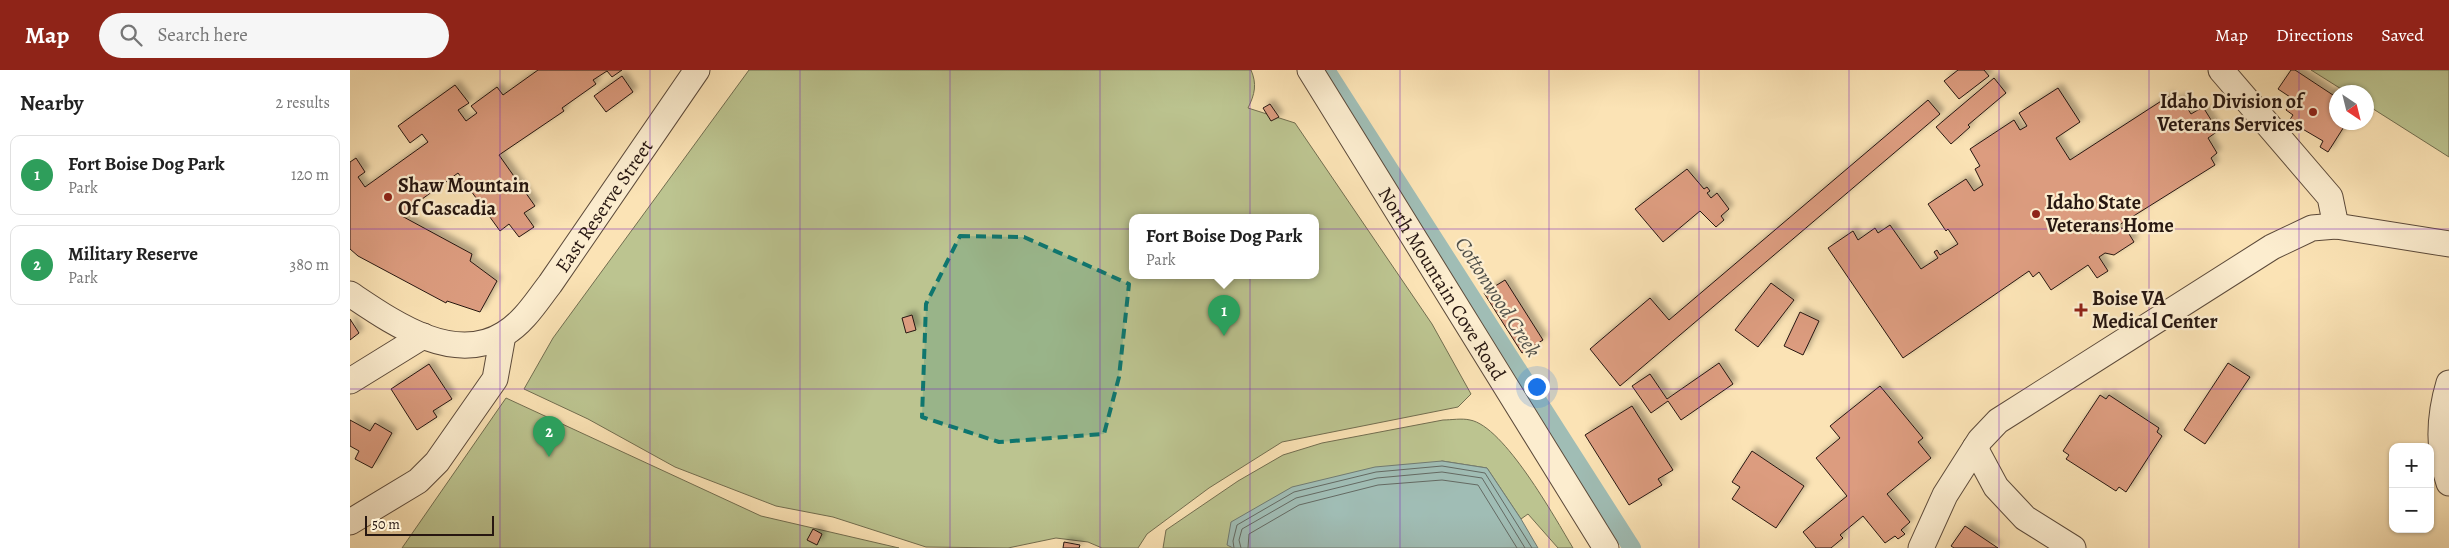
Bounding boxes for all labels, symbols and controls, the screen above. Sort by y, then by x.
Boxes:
search box [99,13,449,58]
text: Map [25,19,69,51]
icon: search [117,21,145,49]
text: Search here [157,22,248,48]
text: Map [2215,23,2248,47]
text: Directions [2276,23,2353,47]
text: Saved [2381,23,2424,47]
north arrow [2329,85,2374,130]
place label: Idaho Division of Veterans Services [2156,88,2306,138]
text: Nearby [20,89,83,117]
text: 2 results [275,92,330,114]
marker: Idaho Division of Veterans Services [2307,106,2319,118]
street label: East Reserve Street [549,134,660,278]
text: Fort Boise Dog Park [68,151,225,177]
text: 1 [34,164,40,186]
text: 120 m [291,164,329,186]
place label: Shaw Mountain Of Cascadia [398,172,529,222]
text: Park [68,177,98,199]
street label: North Mountain Cove Road [1372,182,1512,386]
place label: Idaho State Veterans Home [2045,189,2174,239]
marker: Shaw Mountain Of Cascadia [382,191,394,203]
marker: Idaho State Veterans Home [2030,208,2042,220]
popup [1129,214,1319,279]
text: Fort Boise Dog Park [1146,223,1302,249]
water label: Cottonwood Creek [1449,231,1547,363]
text: Military Reserve [68,241,198,267]
text: Park [1146,249,1176,271]
text: 2 [33,254,41,276]
text: 380 m [290,254,329,276]
text: Park [68,267,98,289]
place label: Boise VA Medical Center [2092,285,2218,335]
pin: 1 [1208,295,1240,336]
marker: Boise VA Medical Center [2074,303,2088,317]
your location [1524,374,1550,400]
pin: 2 [533,416,565,457]
map controls [2389,443,2434,533]
button: + [2389,443,2434,488]
button: − [2389,488,2434,533]
scale bar [365,513,494,536]
text: 50 m [372,515,400,534]

